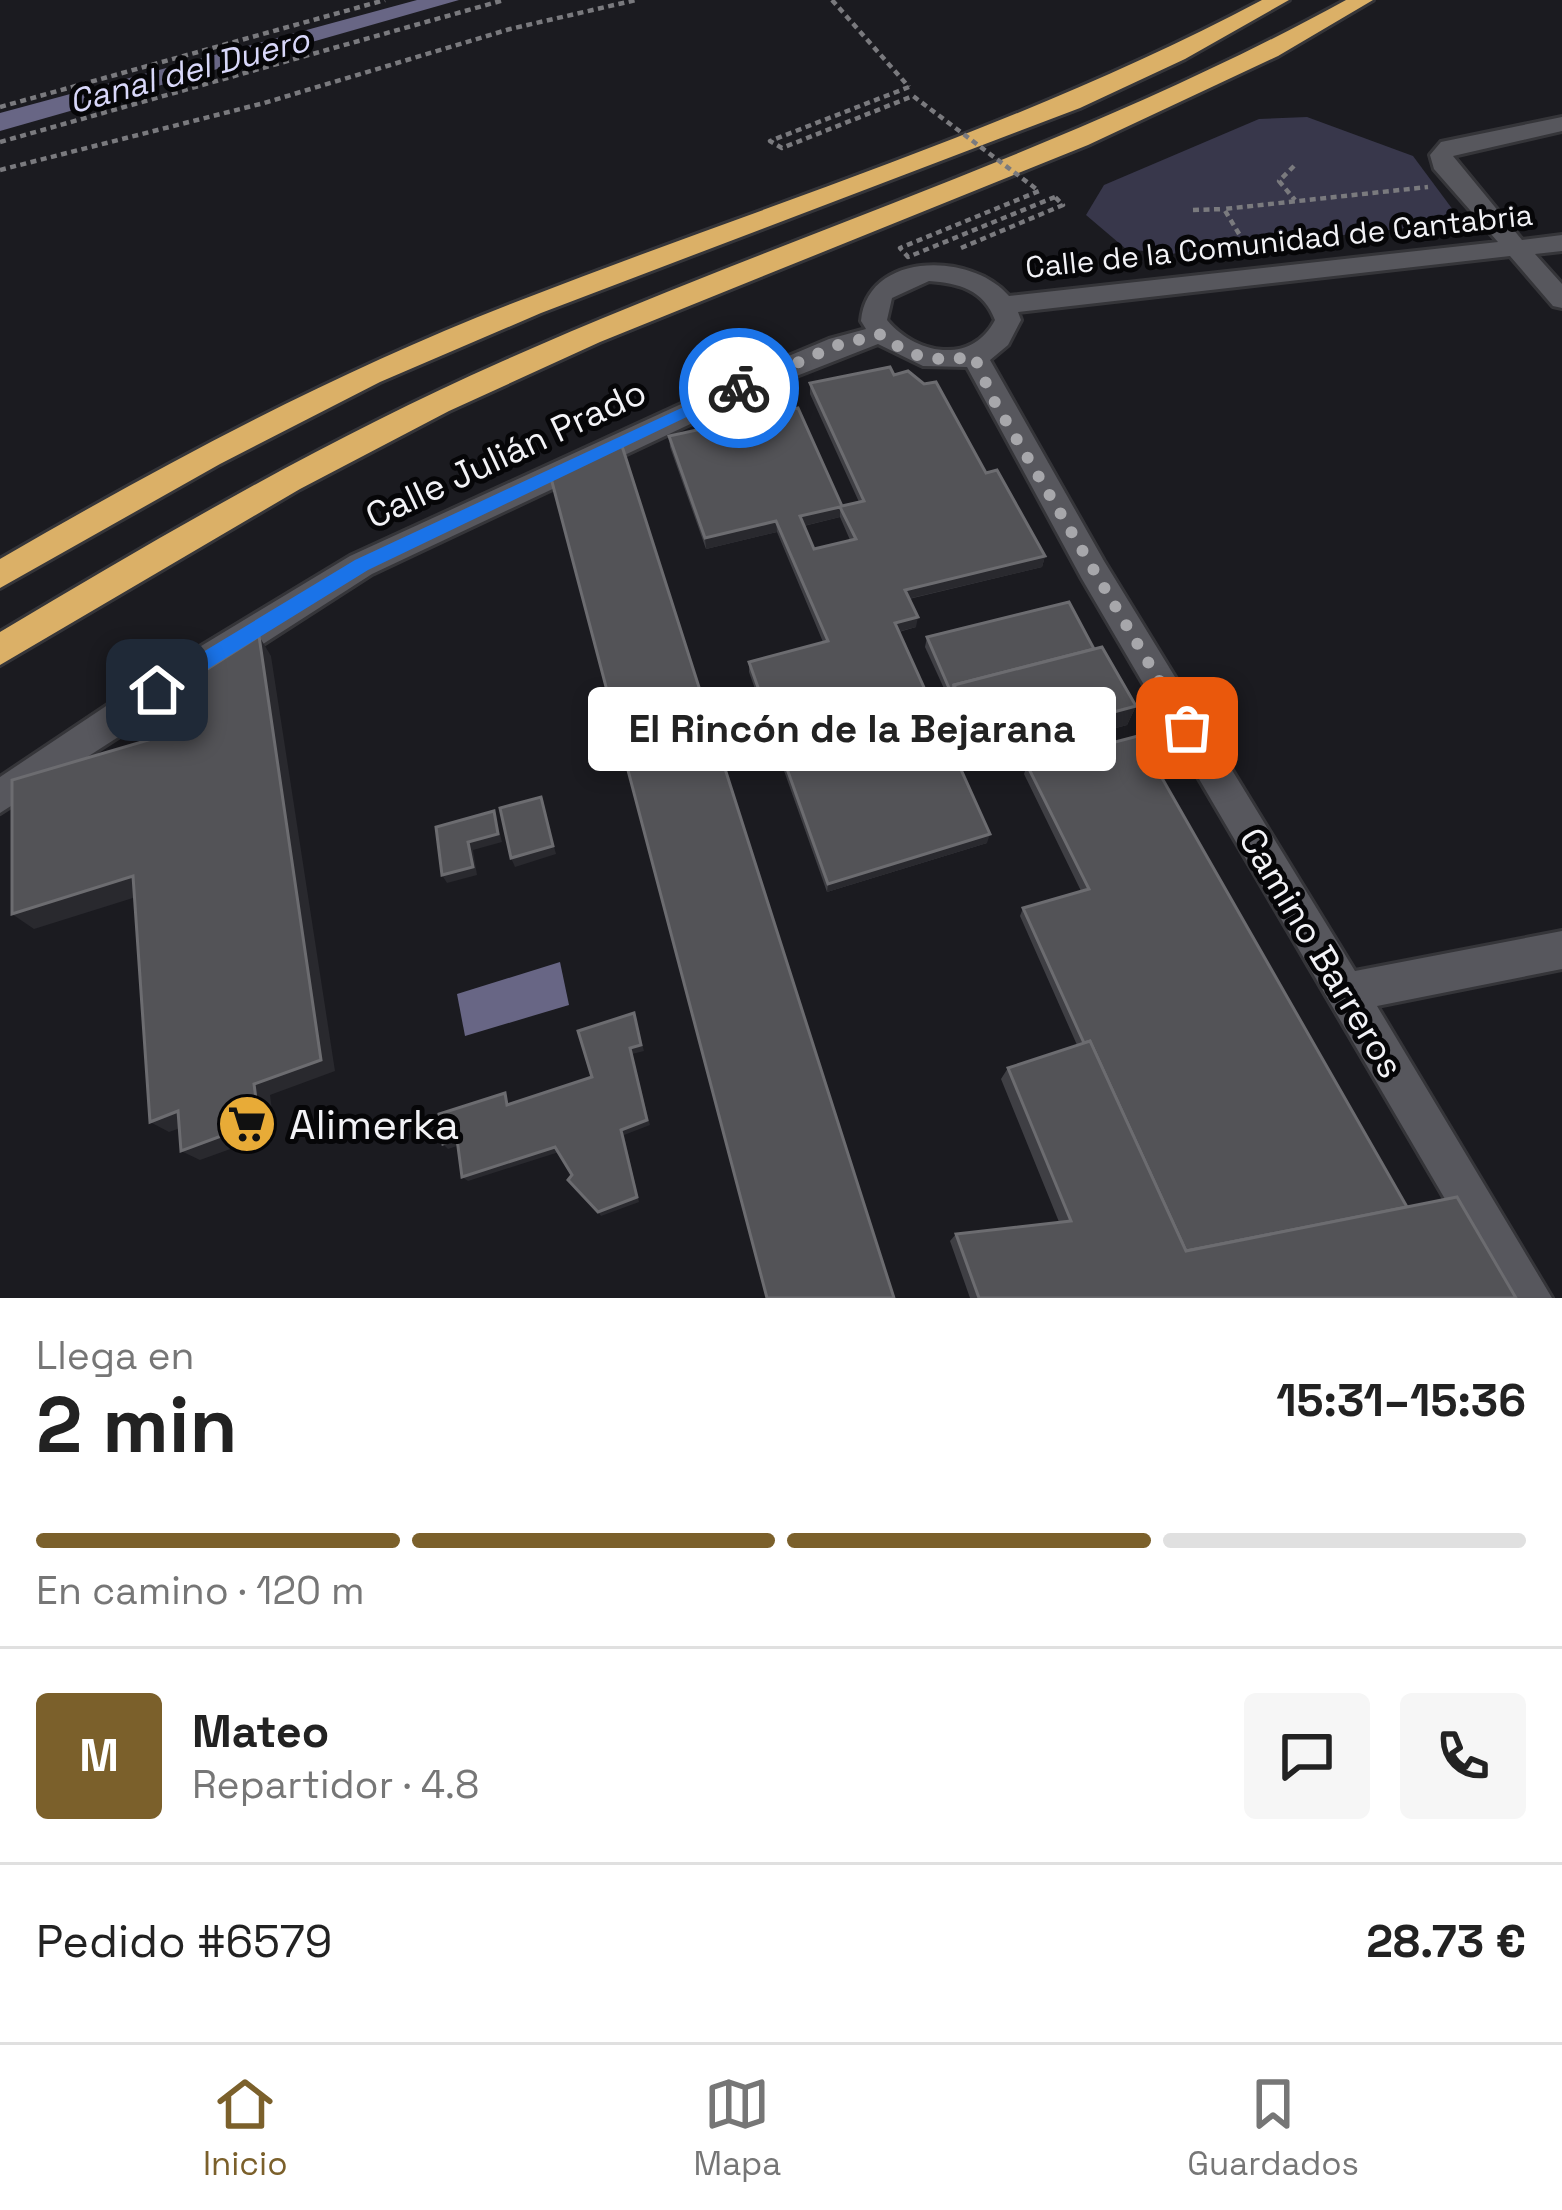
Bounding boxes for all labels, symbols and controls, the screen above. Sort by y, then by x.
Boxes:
water label: Canal del Duero [64,18,315,123]
street label: Calle de la Comunidad de Cantabria [1023,195,1535,287]
courier [679,328,799,448]
icon: bike [706,355,772,421]
street label: Calle Julián Prado [358,369,654,539]
pin [106,639,208,741]
icon: home [124,657,190,723]
pin [1136,677,1238,779]
callout: El Rincón de la Bejarana [587,686,1115,770]
icon: bag [1154,695,1220,761]
text: El Rincón de la Bejarana [628,704,1076,753]
street label: Camino Barreros [1228,820,1414,1086]
supermarket icon: Alimerka [216,1093,278,1155]
place label: Alimerka [289,1098,459,1151]
text: Llega en [36,1331,194,1380]
text: 15:31–15:36 [1276,1372,1526,1429]
text: 2 min [36,1375,238,1475]
text: En camino · 120 m [36,1566,364,1615]
button: chat [1244,1693,1370,1819]
button: phone [1400,1693,1526,1819]
text: Mateo [192,1703,329,1760]
text: M [79,1727,119,1784]
text: Repartidor · 4.8 [192,1760,479,1809]
text: Pedido #6579 [36,1913,332,1970]
text: 28.73 € [1366,1913,1526,1970]
tab: Inicio [203,2071,288,2185]
tab: Mapa [694,2071,781,2185]
tab: Guardados [1187,2071,1359,2185]

